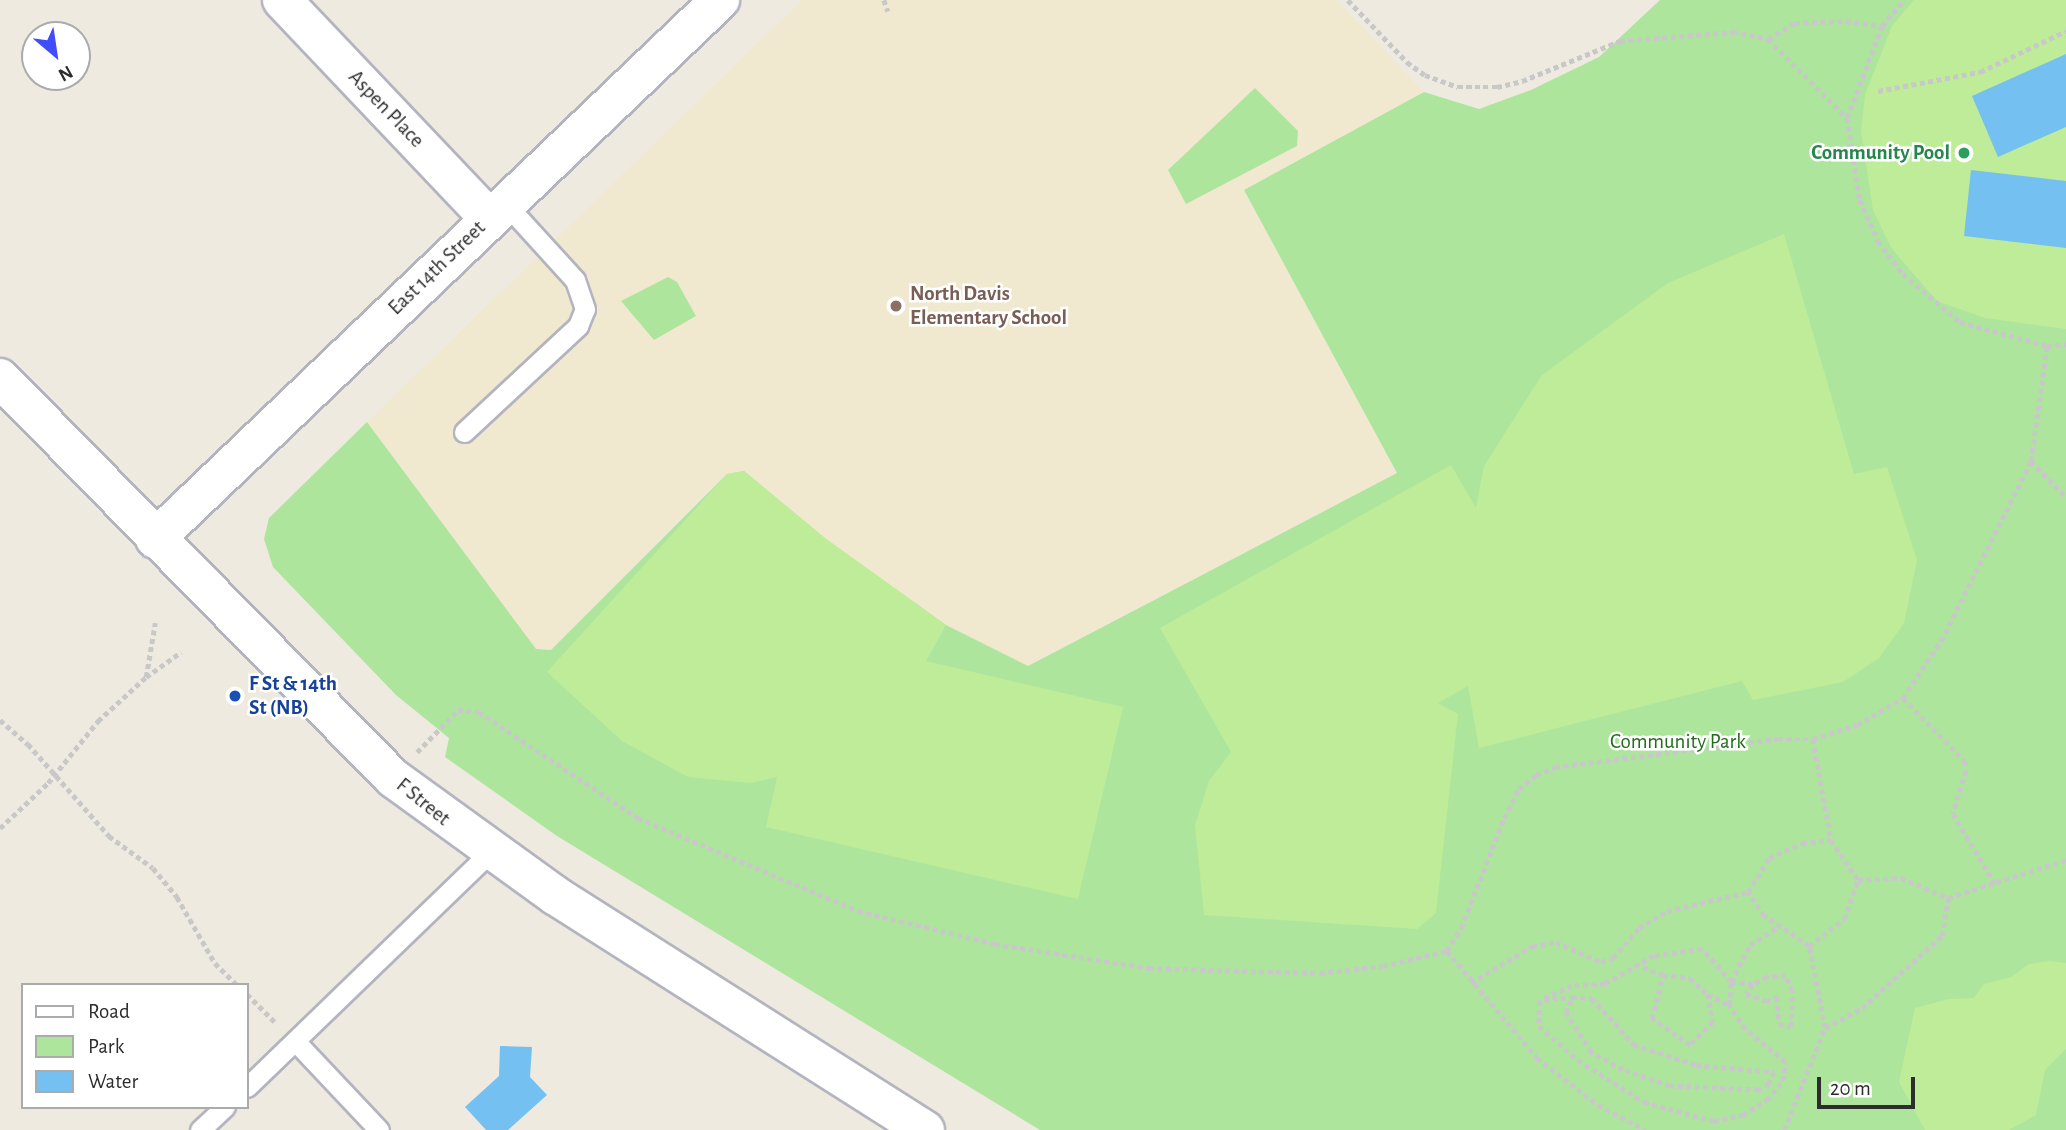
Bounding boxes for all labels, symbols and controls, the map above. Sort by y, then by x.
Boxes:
north arrow [21,21,91,91]
text: N [55,62,76,85]
street label: Aspen Place [343,65,429,153]
place label: Community Pool [1811,140,1950,166]
marker: Community Pool [1956,145,1972,161]
street label: East 14th Street [383,215,491,321]
place label: North Davis Elementary School [910,281,1067,331]
marker: North Davis Elementary School [888,298,904,314]
place label: F St & 14th St (NB) [249,671,337,721]
marker: F St & 14th St (NB) [227,688,243,704]
park label: Community Park [1610,729,1746,755]
street label: F Street [391,773,455,831]
legend [21,983,248,1109]
text: Road [88,1001,130,1022]
text: Park [88,1036,124,1057]
scale bar [1821,1064,1919,1108]
text: Water [88,1071,138,1092]
text: 20 m [1830,1078,1871,1099]

